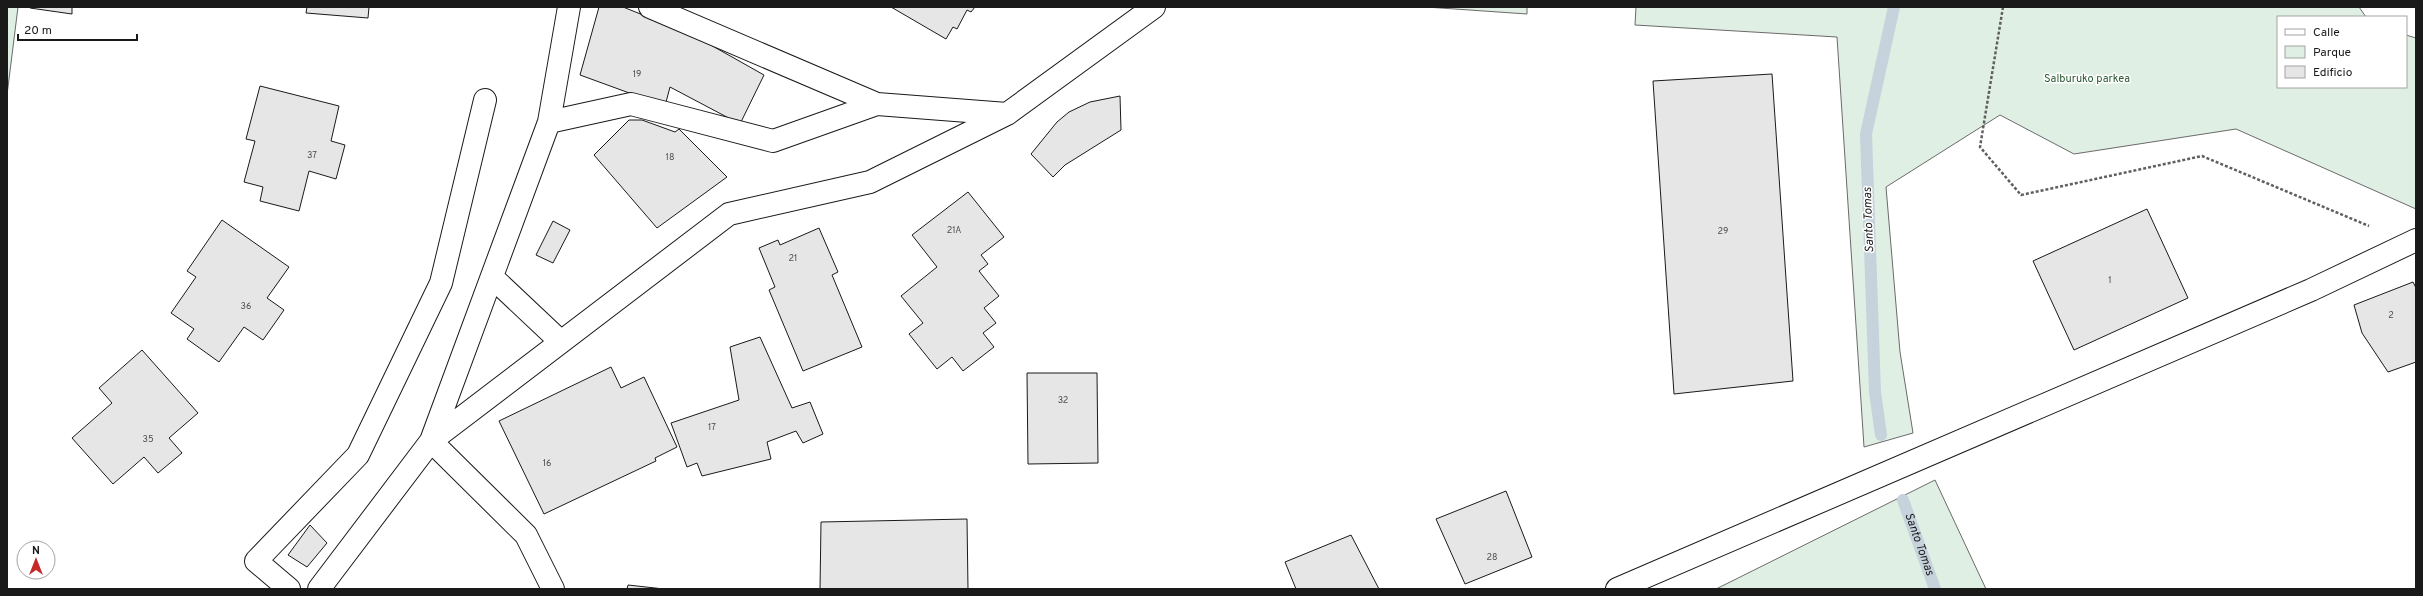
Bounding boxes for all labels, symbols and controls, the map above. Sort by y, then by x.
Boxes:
scale bar [18,16,137,42]
legend [2277,16,2407,88]
text: 20 m [24,23,52,39]
text: Calle [2313,25,2340,41]
text: Parque [2313,45,2351,61]
text: Edificio [2313,65,2353,81]
house number: 19 [633,69,641,80]
park label: Salburuko parkea [2044,72,2130,86]
house number: 37 [307,150,317,161]
house number: 18 [666,152,674,163]
water label: Santo Tomas [1860,186,1878,253]
house number: 21A [947,225,961,236]
house number: 29 [1718,226,1728,237]
house number: 21 [789,253,797,264]
house number: 1 [2108,275,2112,286]
house number: 36 [241,301,251,312]
house number: 2 [2388,310,2394,321]
house number: 32 [1058,395,1068,406]
house number: 17 [708,422,716,433]
house number: 35 [142,434,154,445]
house number: 16 [543,458,551,469]
water label: Santo Tomas [1900,511,1938,578]
north arrow [16,540,56,580]
text: N [32,544,40,558]
house number: 28 [1486,552,1498,563]

